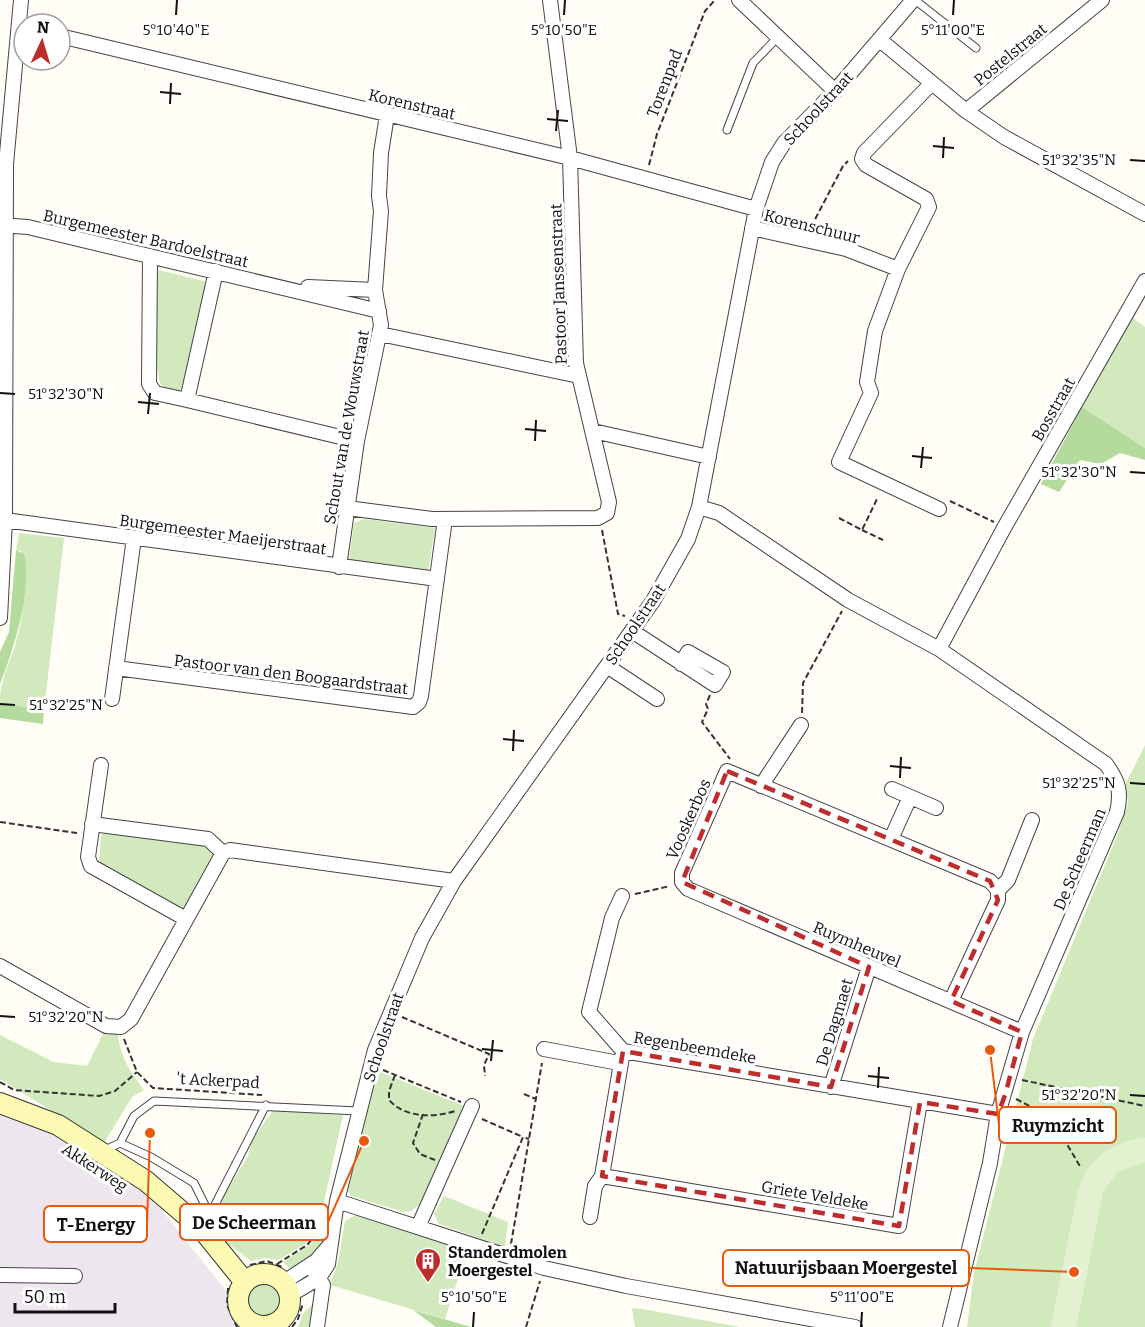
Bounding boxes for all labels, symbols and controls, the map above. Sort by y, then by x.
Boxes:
north arrow [12,12,72,72]
text: N [36,18,50,37]
street label: Postelstraat [970,19,1051,90]
text: 5°10'40"E [142,21,210,39]
text: 5°10'50"E [531,21,597,39]
text: 5°11'00"E [921,21,985,39]
street label: Torenpad [643,46,686,120]
street label: Schoolstraat [780,68,857,149]
street label: Korenstraat [367,85,457,124]
text: 51°32'35"N [1042,151,1116,169]
street label: Pastoor Janssenstraat [546,203,571,365]
street label: Korenschuur [762,205,862,248]
street label: Burgemeester Bardoelstraat [41,206,251,271]
street label: Schout van de Wouwstraat [320,328,373,526]
street label: Bosstraat [1028,374,1079,444]
text: 51°32'30"N [28,385,104,403]
text: 51°32'30"N [1041,463,1117,481]
street label: Burgemeester Maeijerstraat [118,511,328,558]
street label: Schoolstraat [601,580,670,668]
street label: Pastoor van den Boogaardstraat [173,651,409,698]
text: 51°32'25"N [29,696,103,714]
text: 51°32'25"N [1042,774,1116,792]
street label: Vooskerbos [662,776,715,862]
street label: De Scheerman [1049,805,1110,913]
street label: Ruymheuvel [810,917,904,972]
street label: De Dagmaet [812,976,857,1068]
street label: Schoolstraat [359,990,408,1084]
text: 51°32'20"N [28,1008,104,1026]
street label: Regenbeemdeke [632,1027,758,1068]
street label: 't Ackerpad [176,1069,261,1092]
text: 51°32'20"N [1041,1086,1117,1104]
callout: Ruymzicht [999,1107,1116,1143]
text: Ruymzicht [1012,1115,1104,1137]
street label: Akkerweg [58,1139,131,1196]
street label: Griete Veldeke [760,1177,870,1214]
callout: De Scheerman [180,1204,328,1240]
callout: T-Energy [44,1206,147,1242]
text: De Scheerman [192,1212,316,1234]
text: T-Energy [57,1214,136,1236]
place label: Standerdmolen Moergestel [448,1243,568,1280]
building icon: Standerdmolen Moergestel [413,1246,443,1284]
callout: Natuurijsbaan Moergestel [723,1250,969,1286]
text: Natuurijsbaan Moergestel [735,1257,958,1279]
scale bar [15,1276,116,1314]
text: 50 m [24,1286,66,1308]
text: 5°10'50"E [441,1288,507,1306]
text: 5°11'00"E [830,1288,894,1306]

